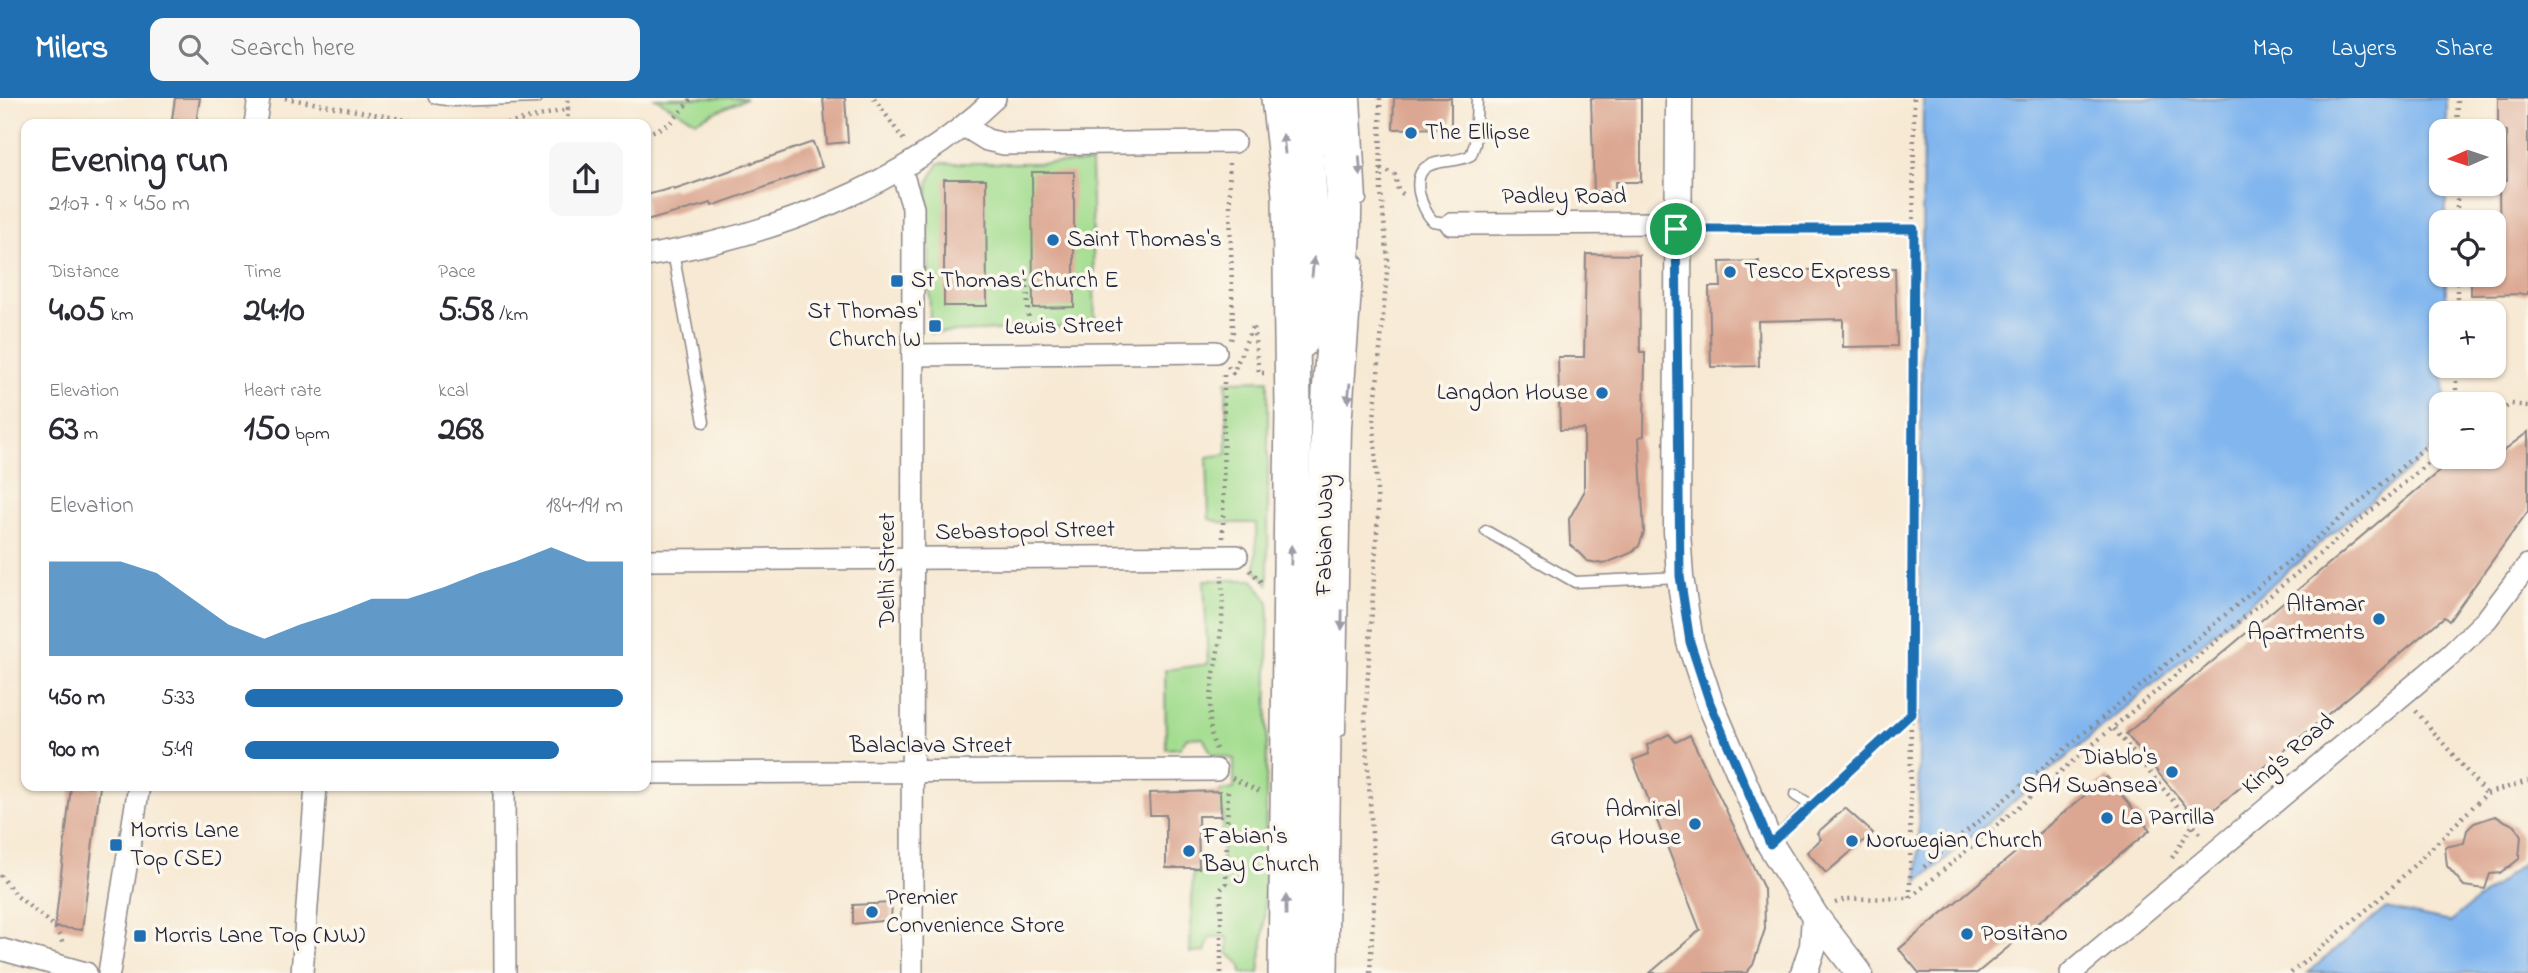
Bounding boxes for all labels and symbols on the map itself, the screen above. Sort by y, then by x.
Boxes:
place label: The Ellipse [1425,116,1530,151]
north arrow [2429,119,2506,196]
marker: The Ellipse [1403,125,1419,141]
one-way arrow [1279,133,1290,155]
one-way arrow [1355,155,1366,177]
street label: Padley Road [1501,180,1627,216]
pin [1646,199,1706,259]
place label: Saint Thomas's [1067,223,1222,258]
marker: Saint Thomas's [1045,232,1061,248]
place label: Tesco Express [1744,255,1891,290]
one-way arrow [1308,256,1319,278]
place label: St Thomas' Church E [911,264,1119,299]
marker: Tesco Express [1722,264,1738,280]
marker: St Thomas' Church E [889,273,905,289]
place label: St Thomas' Church W [808,295,921,358]
street label: Lewis Street [1005,308,1123,346]
marker: St Thomas' Church W [927,318,943,334]
place label: Langdon House [1437,376,1588,411]
one-way arrow [1343,382,1354,404]
marker: Langdon House [1594,385,1610,401]
street label: Fabian Way [1307,474,1346,597]
street label: Delhi Street [871,513,906,628]
street label: Sebastopol Street [935,513,1115,551]
one-way arrow [1285,544,1297,566]
place label: Altamar Apartments [2247,588,2366,651]
one-way arrow [1336,610,1348,632]
marker: Altamar Apartments [2371,611,2387,627]
street label: King's Road [2235,705,2343,804]
street label: Balaclava Street [849,729,1012,764]
place label: Diablo's SA1 Swansea [2022,741,2158,804]
marker: Diablo's SA1 Swansea [2164,764,2180,780]
place label: Admiral Group House [1550,793,1681,856]
place label: La Parrilla [2121,801,2214,836]
marker: La Parrilla [2099,810,2115,826]
place label: Morris Lane Top (SE) [130,814,239,877]
marker: Admiral Group House [1687,816,1703,832]
place label: Fabian's Bay Church [1202,820,1319,884]
place label: Norwegian Church [1866,824,2042,859]
marker: Norwegian Church [1844,833,1860,849]
marker: Morris Lane Top (SE) [108,837,124,853]
marker: Fabian's Bay Church [1181,843,1197,859]
place label: Premier Convenience Store [886,881,1065,944]
one-way arrow [1280,894,1292,916]
marker: Premier Convenience Store [864,904,880,920]
place label: Positano [1981,917,2068,952]
place label: Morris Lane Top (NW) [154,919,365,954]
marker: Positano [1959,926,1975,942]
marker: Morris Lane Top (NW) [132,928,148,944]

